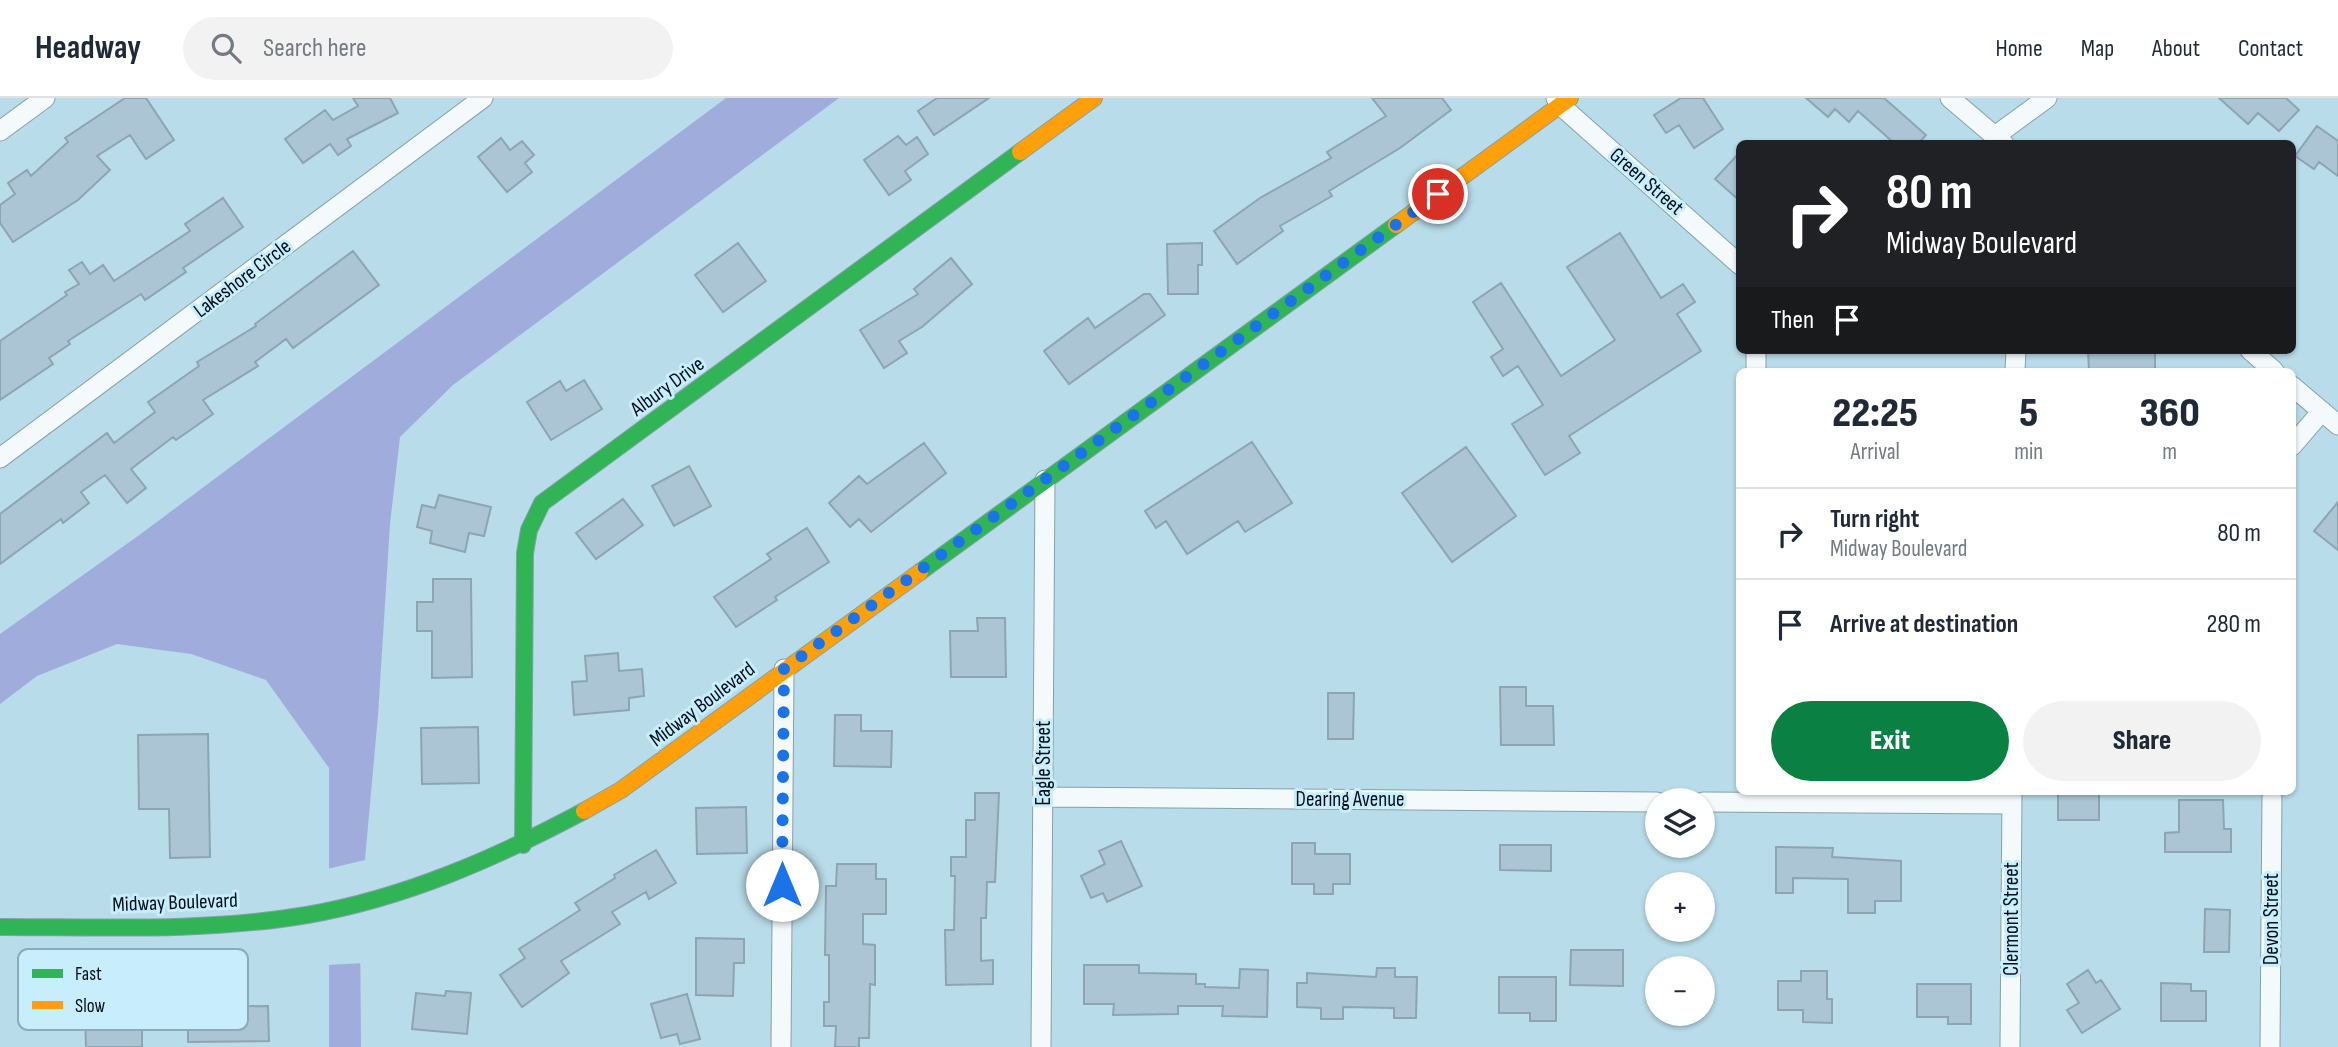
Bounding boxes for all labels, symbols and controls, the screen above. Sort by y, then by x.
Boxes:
search box [183,17,673,80]
text: Headway [35,28,141,68]
icon: search [207,29,245,67]
text: Search here [263,33,366,64]
text: Home [1995,34,2043,63]
text: Map [2081,34,2114,63]
text: About [2152,34,2200,63]
text: Contact [2238,34,2303,63]
street label: Green Street [1605,143,1689,220]
pin [1408,164,1468,224]
text: 80 m [1886,164,1973,223]
icon: right [1771,168,1862,259]
icon: arrive [1419,175,1457,213]
text: Midway Boulevard [1886,224,2077,263]
street label: Lakeshore Circle [189,234,296,323]
icon: arrive [1828,301,1866,339]
text: Then [1771,305,1814,336]
street label: Albury Drive [625,351,709,422]
text: 22:25 [1832,388,1918,439]
text: 5 [2019,388,2038,439]
text: 360 [2139,388,2200,439]
text: Arrival [1850,438,1900,466]
text: min [2014,438,2043,466]
text: m [2162,438,2177,466]
text: Turn right [1830,504,1919,535]
icon: right [1771,515,1809,553]
text: 80 m [2217,518,2261,549]
text: Midway Boulevard [1830,535,1967,563]
icon: arrive [1771,606,1809,644]
text: Arrive at destination [1830,609,2018,640]
text: 280 m [2206,609,2261,640]
street label: Midway Boulevard [645,657,760,752]
button: Exit [1771,701,2009,781]
button: Share [2023,701,2261,781]
street label: Eagle Street [1031,721,1056,805]
street label: Dearing Avenue [1296,787,1404,812]
map controls [1645,788,1715,1026]
button: layers [1645,788,1715,858]
position arrow [745,848,819,922]
street label: Clermont Street [1999,862,2024,976]
button: + [1645,872,1715,942]
street label: Devon Street [2259,873,2284,965]
street label: Midway Boulevard [112,888,238,917]
legend [18,949,248,1030]
button: − [1645,956,1715,1026]
text: Fast [75,963,102,986]
text: Slow [75,995,105,1018]

